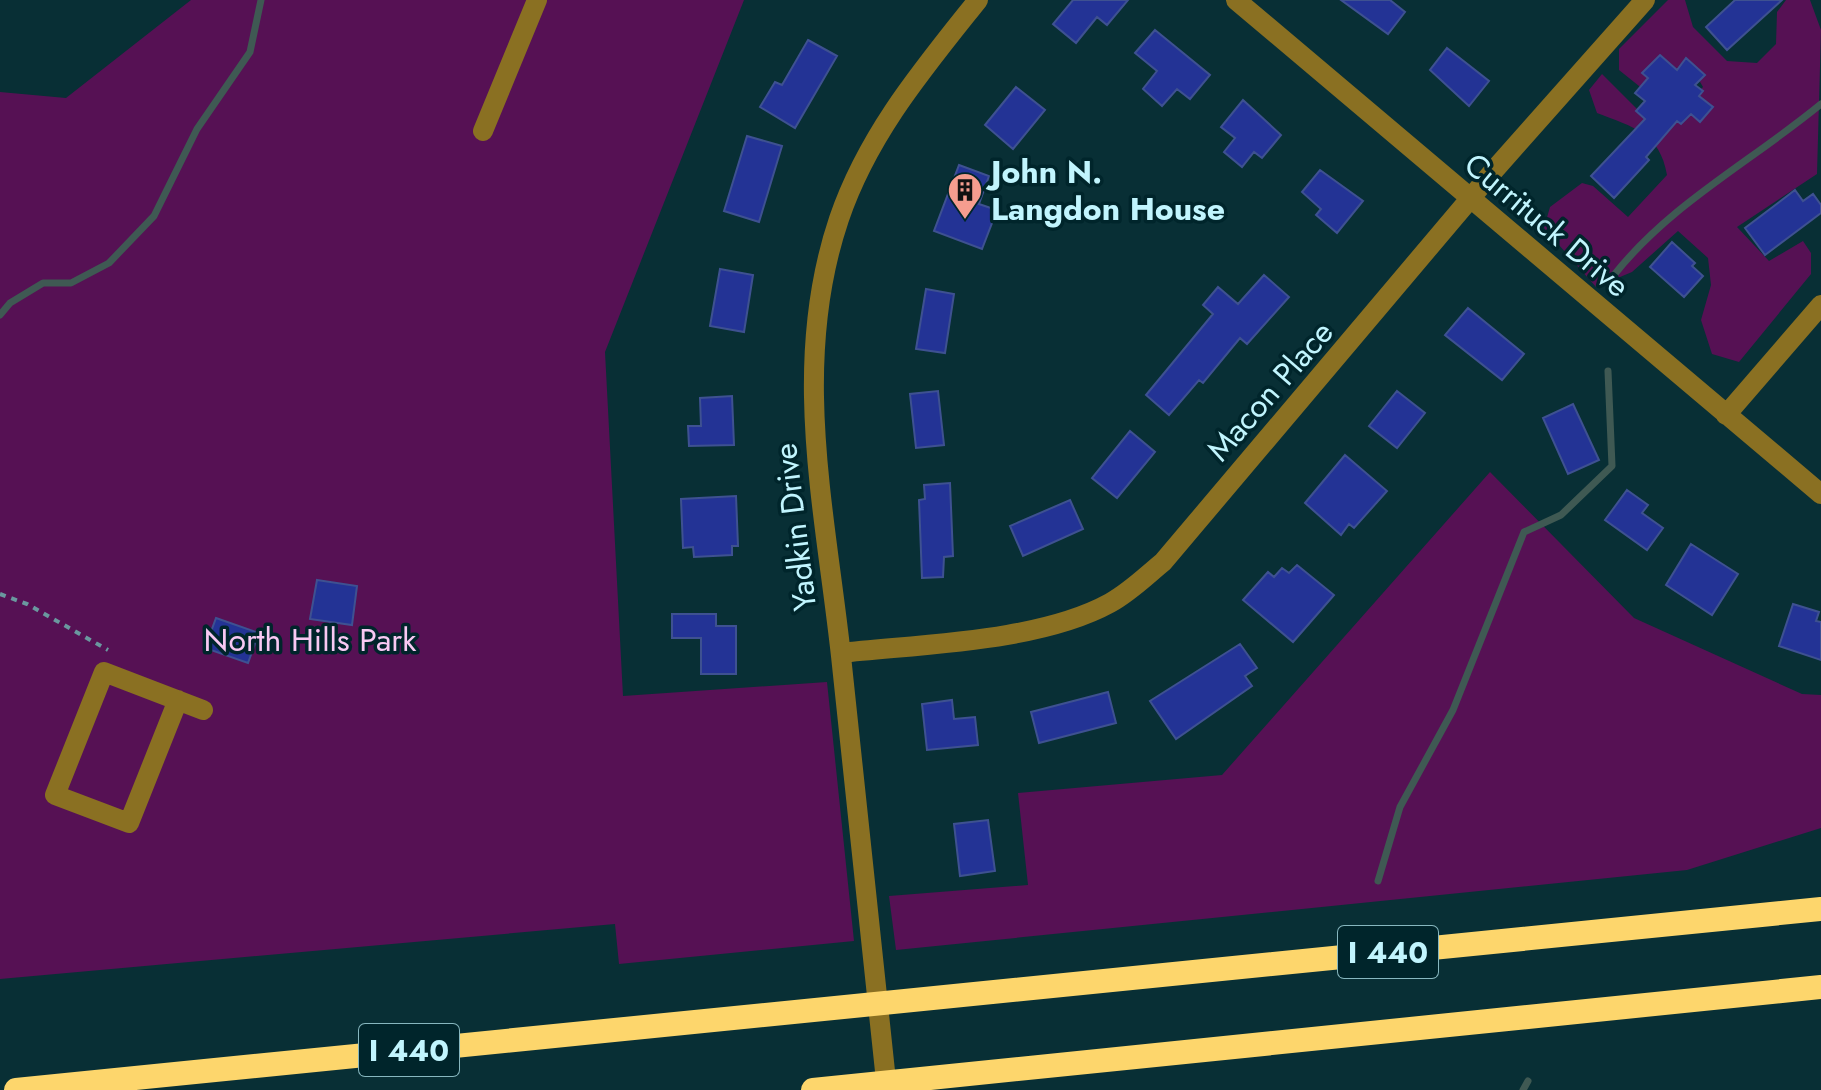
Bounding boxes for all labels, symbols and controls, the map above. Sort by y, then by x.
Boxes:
street label: Currituck Drive [1454,142,1640,308]
place label: John N. Langdon House [985,149,1225,232]
building icon: John N. Langdon House [946,171,984,221]
street label: Macon Place [1196,311,1344,471]
street label: Yadkin Drive [762,441,828,613]
park label: North Hills Park [204,617,417,663]
road number: I 440 [1338,926,1438,978]
road number: I 440 [359,1024,459,1076]

